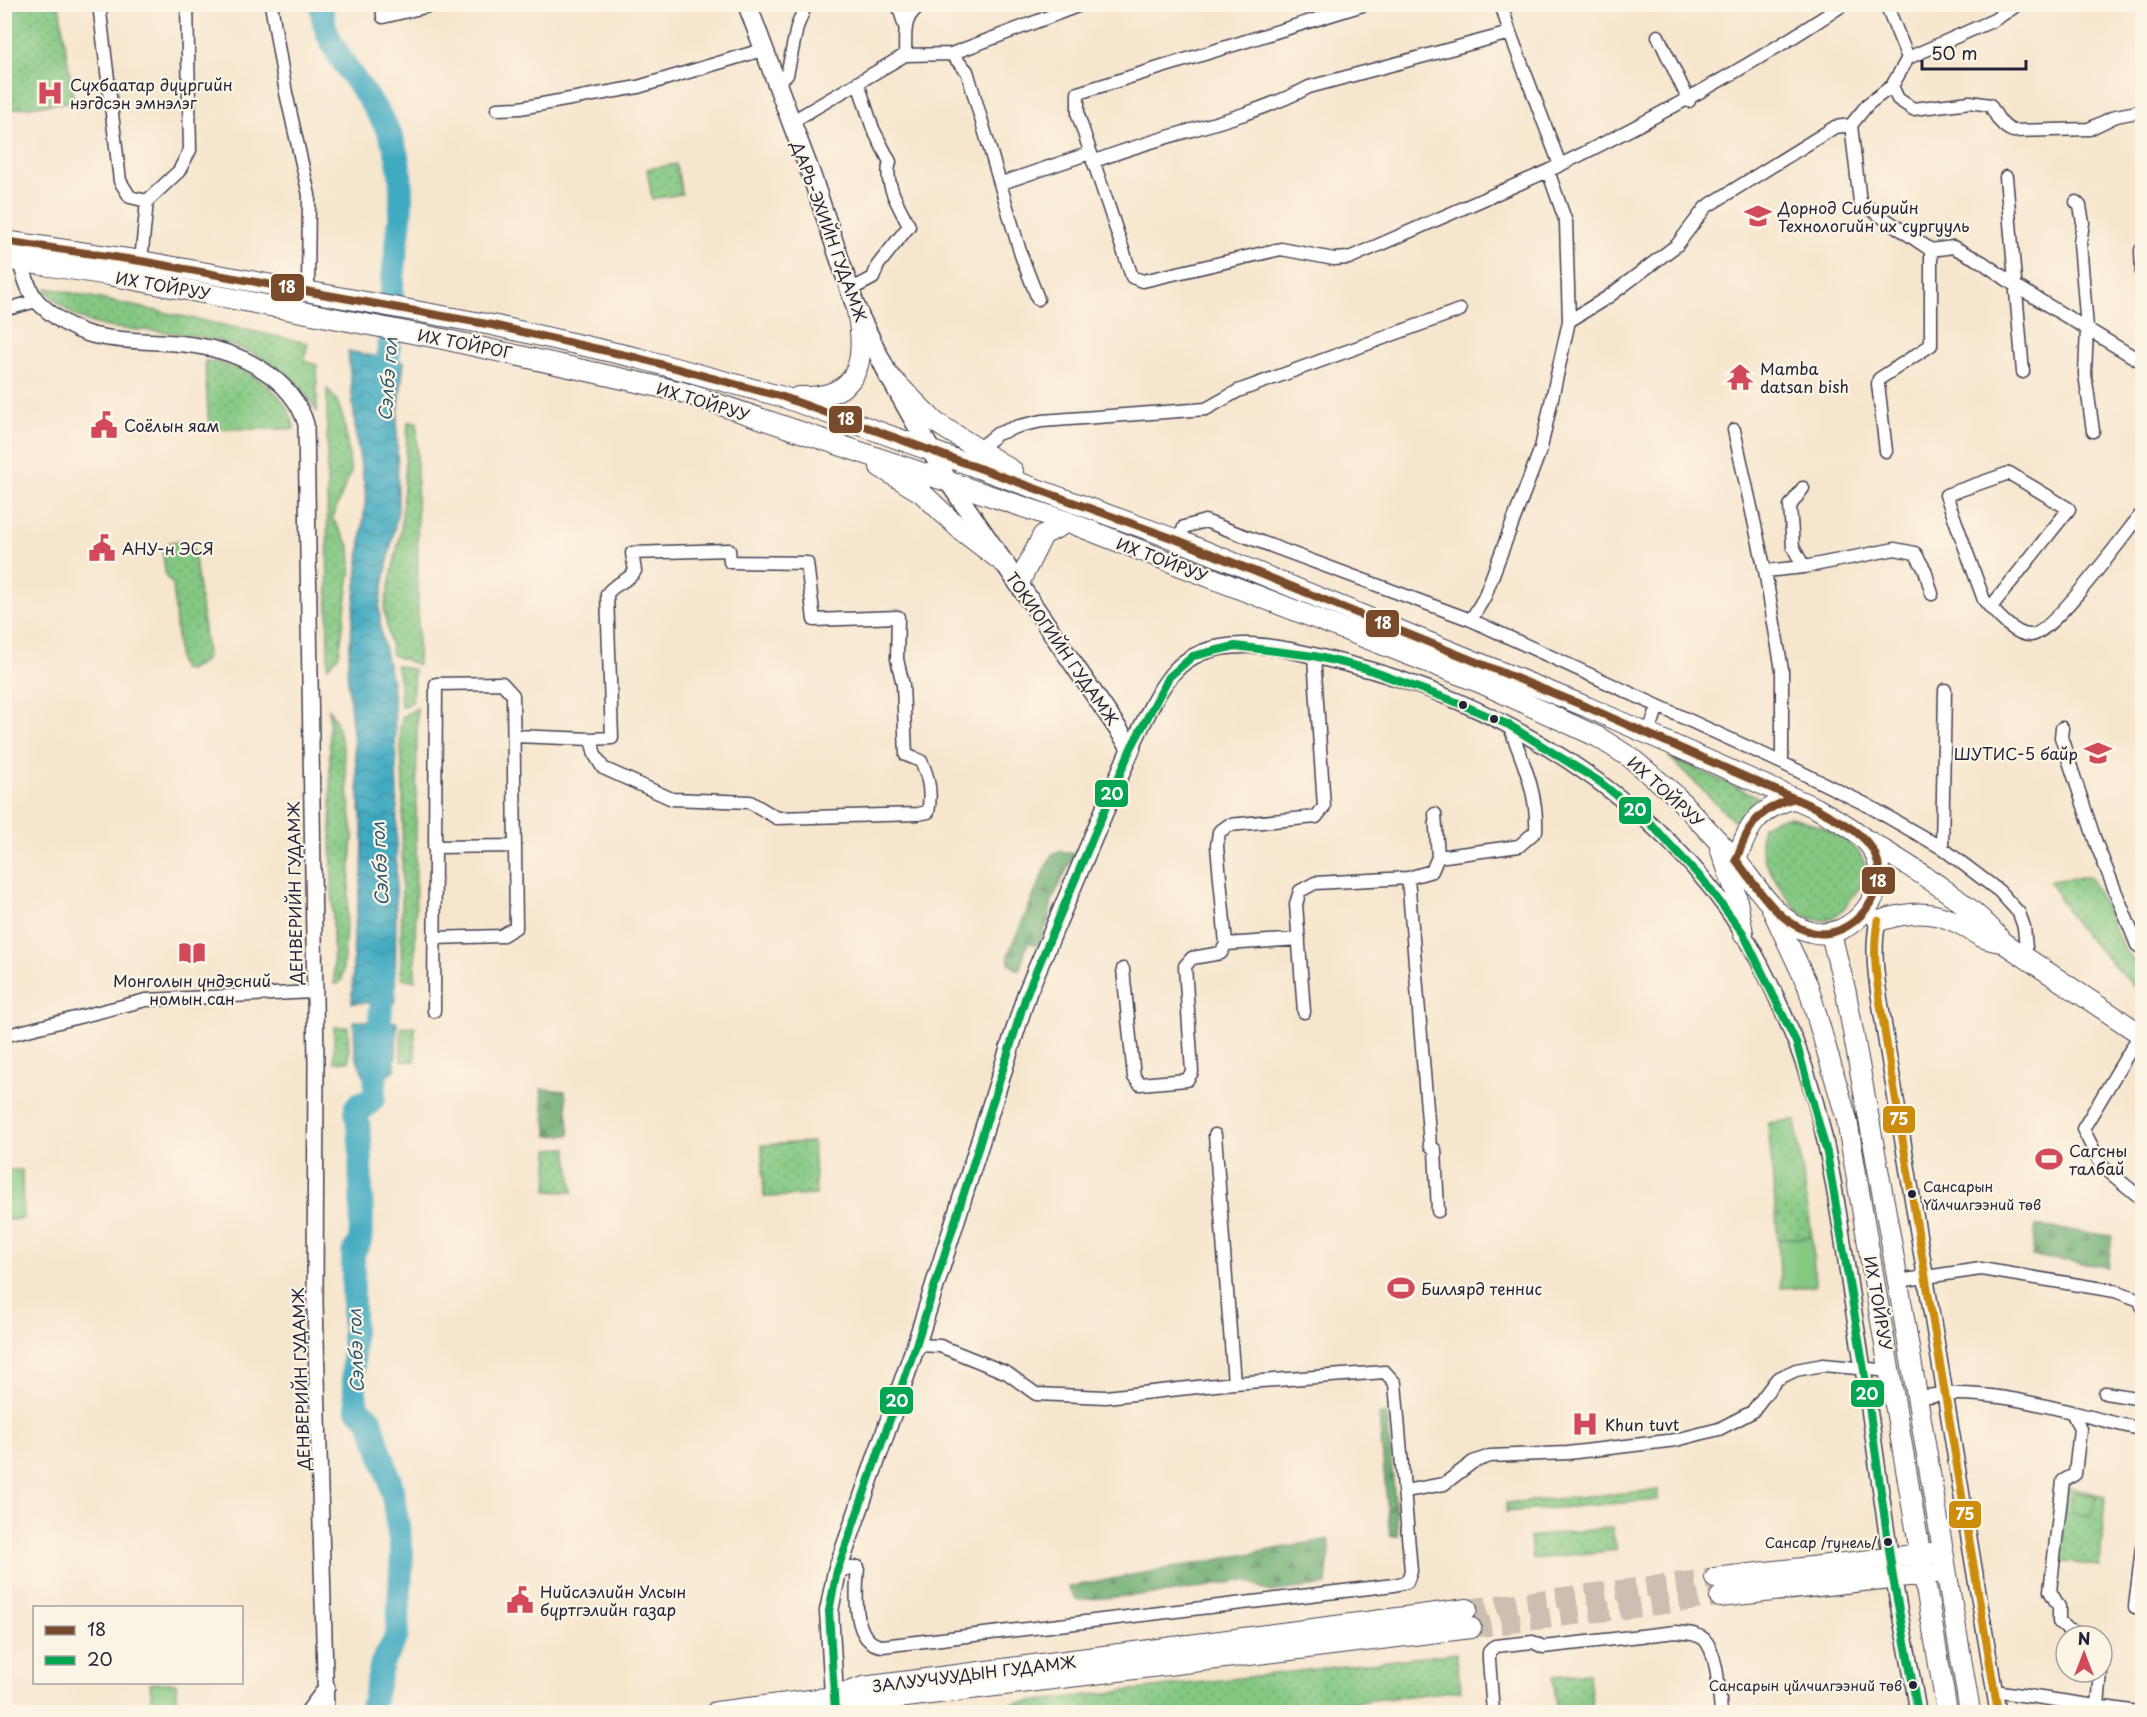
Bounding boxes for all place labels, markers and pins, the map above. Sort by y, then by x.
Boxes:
place label: Сүхбаатар дүүргийн нэгдсэн эмнэлэг [70,72,233,114]
hospital icon: Сүхбаатар дүүргийн нэгдсэн эмнэлэг [35,78,65,108]
place label: Дорнод Сибирийн Технологийн их сургууль [1777,195,1969,237]
school or university icon: Дорнод Сибирийн Технологийн их сургууль [1743,201,1773,231]
place label: Mamba datsan bish [1760,356,1849,398]
temple icon: Mamba datsan bish [1725,362,1755,392]
public building icon: Соёлын яам [89,410,119,440]
place label: Соёлын яам [124,413,220,437]
public building icon: АНУ-н ЭСЯ [87,533,117,563]
place label: АНУ-н ЭСЯ [122,536,214,560]
unlabelled marker [1457,699,1469,711]
unlabelled marker [1488,713,1500,725]
school or university icon: ШУТИС-5 байр [2083,738,2113,768]
place label: ШУТИС-5 байр [1954,741,2078,765]
library icon: Монголын үндэсний номын сан [177,938,207,968]
place label: Монголын үндэсний номын сан [113,968,271,1010]
place label: Сагсны талбай [2069,1138,2127,1180]
sports icon: Сагсны талбай [2034,1144,2064,1174]
place label: Сансарын Үйлчилгээний төв [1923,1176,2041,1215]
marker: Сансарын Үйлчилгээний төв [1906,1188,1918,1200]
sports icon: Биллярд теннис [1386,1273,1416,1303]
place label: Биллярд теннис [1421,1276,1542,1300]
hospital icon: Khun tuvt [1570,1409,1600,1439]
place label: Khun tuvt [1605,1412,1680,1436]
place label: Сансар /тунель/ [1765,1532,1877,1553]
marker: Сансар /тунель/ [1882,1536,1894,1548]
place label: Нийслэлийн Улсын бүртгэлийн газар [540,1579,686,1621]
public building icon: Нийслэлийн Улсын бүртгэлийн газар [505,1585,535,1615]
place label: Сансарын үйлчилгээний төв [1709,1675,1902,1696]
marker: Сансарын үйлчилгээний төв [1907,1679,1919,1691]

